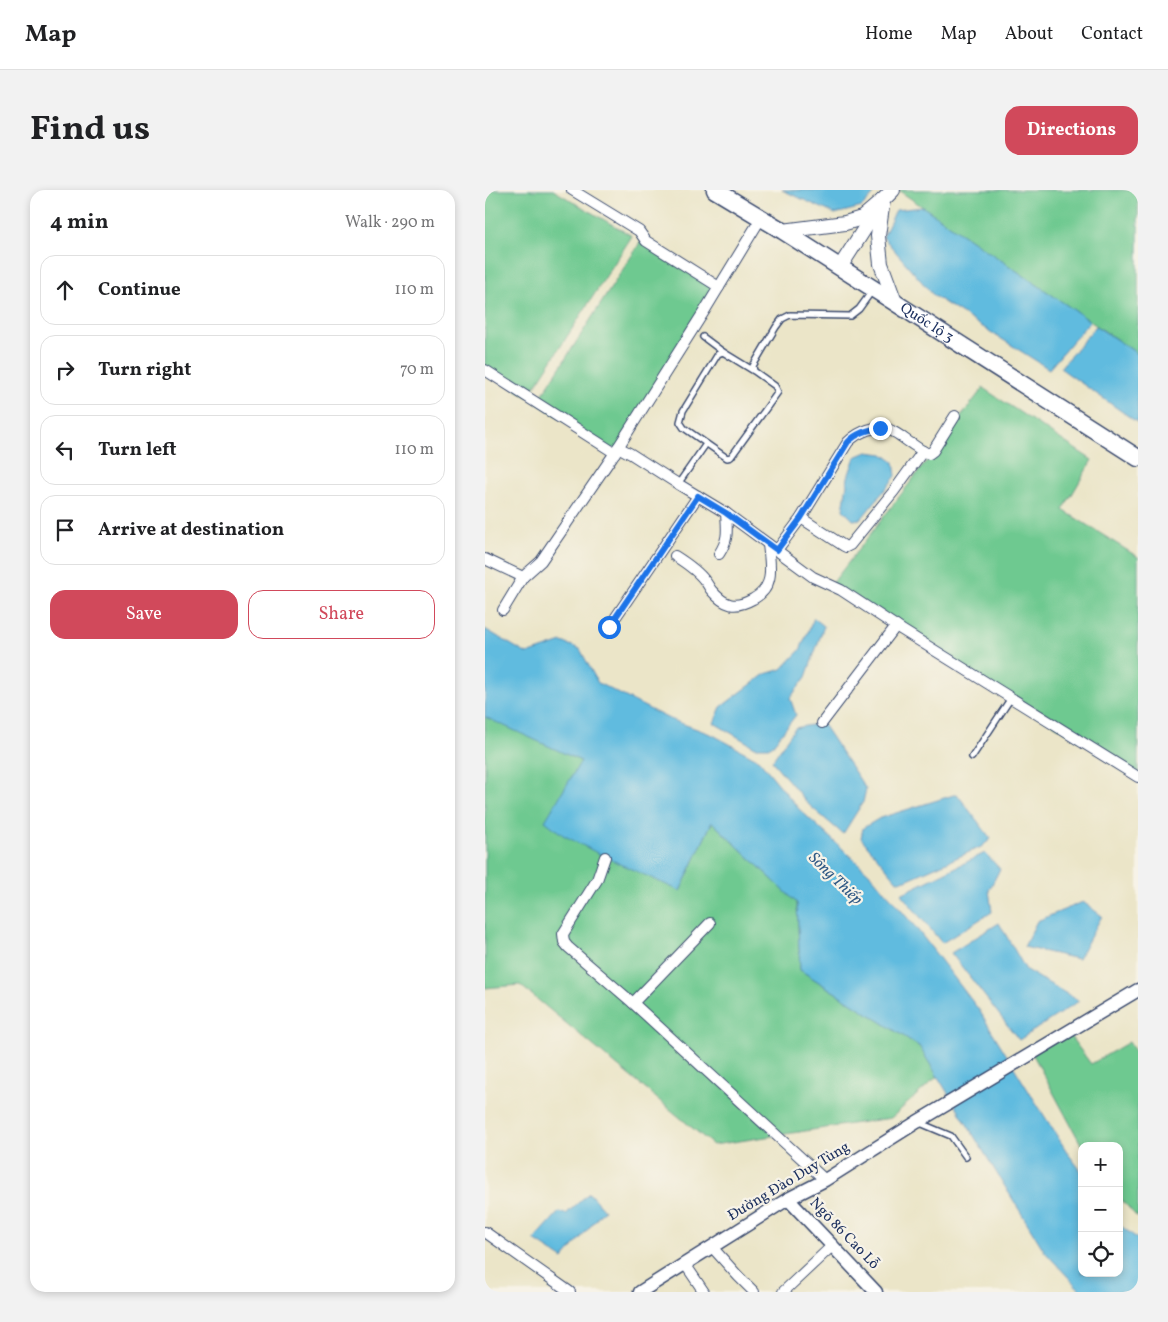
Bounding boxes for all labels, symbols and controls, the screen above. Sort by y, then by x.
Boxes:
text: Map [25,18,76,52]
text: Home [865,22,913,47]
text: Map [941,22,977,47]
text: About [1005,22,1053,47]
text: Contact [1081,22,1143,47]
text: Find us [30,106,150,154]
button: Directions [1005,106,1138,155]
text: 4 min [50,208,109,237]
text: Walk · 290 m [345,212,435,234]
icon: ahead [51,276,79,304]
text: Continue [98,277,181,303]
text: 110 m [395,279,434,301]
street label: Quốc lộ 3 [896,298,958,348]
icon: right [51,356,79,384]
text: Turn right [98,357,191,383]
text: 70 m [400,359,434,381]
route end [869,417,892,440]
icon: left [51,436,79,464]
text: Turn left [98,437,177,463]
text: 110 m [395,439,434,461]
icon: arrive [51,516,79,544]
text: Arrive at destination [98,517,284,543]
button: Save [50,590,238,639]
button: Share [248,590,435,639]
route start [598,616,621,639]
water label: Sông Thiếp [803,848,867,911]
street label: Đường Đào Duy Tùng [724,1137,854,1227]
map controls [1078,1142,1123,1277]
button: + [1078,1142,1123,1187]
button: − [1078,1187,1123,1232]
street label: Ngõ 86 Cao Lỗ [804,1193,884,1275]
button: locate [1078,1232,1123,1277]

